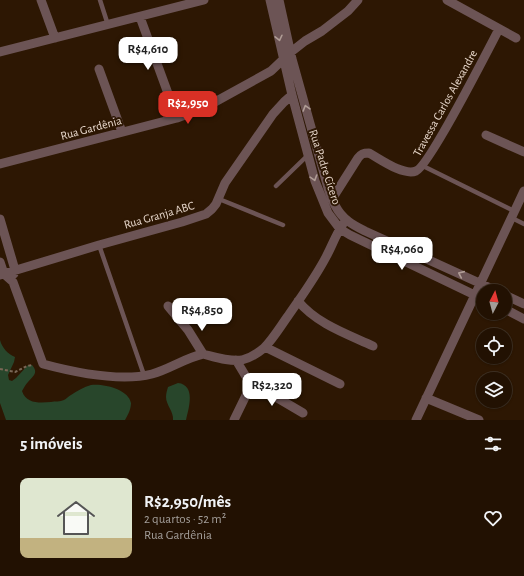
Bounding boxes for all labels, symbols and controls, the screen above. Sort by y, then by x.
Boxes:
one-way arrow [275,35,283,41]
pin: R$4,610 [111,37,185,71]
text: R$4,610 [128,43,168,56]
street label: Travessa Carlos Alexandre [411,48,479,158]
pin: R$2,950 [151,91,225,125]
text: R$2,950 [167,97,209,110]
one-way arrow [302,104,310,111]
street label: Rua Gardênia [59,114,123,142]
street label: Rua Padre Cícero [307,128,343,206]
one-way arrow [309,174,318,181]
street label: Rua Granja ABC [122,199,196,232]
pin: R$4,060 [365,237,439,271]
text: R$4,060 [381,243,423,256]
one-way arrow [458,271,466,279]
north arrow [476,284,512,320]
map controls [476,284,512,408]
pin: R$4,850 [165,298,239,332]
text: R$4,850 [181,304,223,317]
button: locate [476,328,512,364]
button: layers [476,372,512,408]
pin: R$2,320 [235,373,309,407]
text: R$2,320 [251,379,293,392]
icon: filters [482,433,504,455]
text: 5 imóveis [20,435,83,452]
text: R$2,950/mês [144,493,231,510]
icon: home [52,494,100,542]
icon: heart [482,507,504,529]
text: 2 quartos · 52 m² [144,513,226,526]
text: Rua Gardênia [144,529,212,542]

